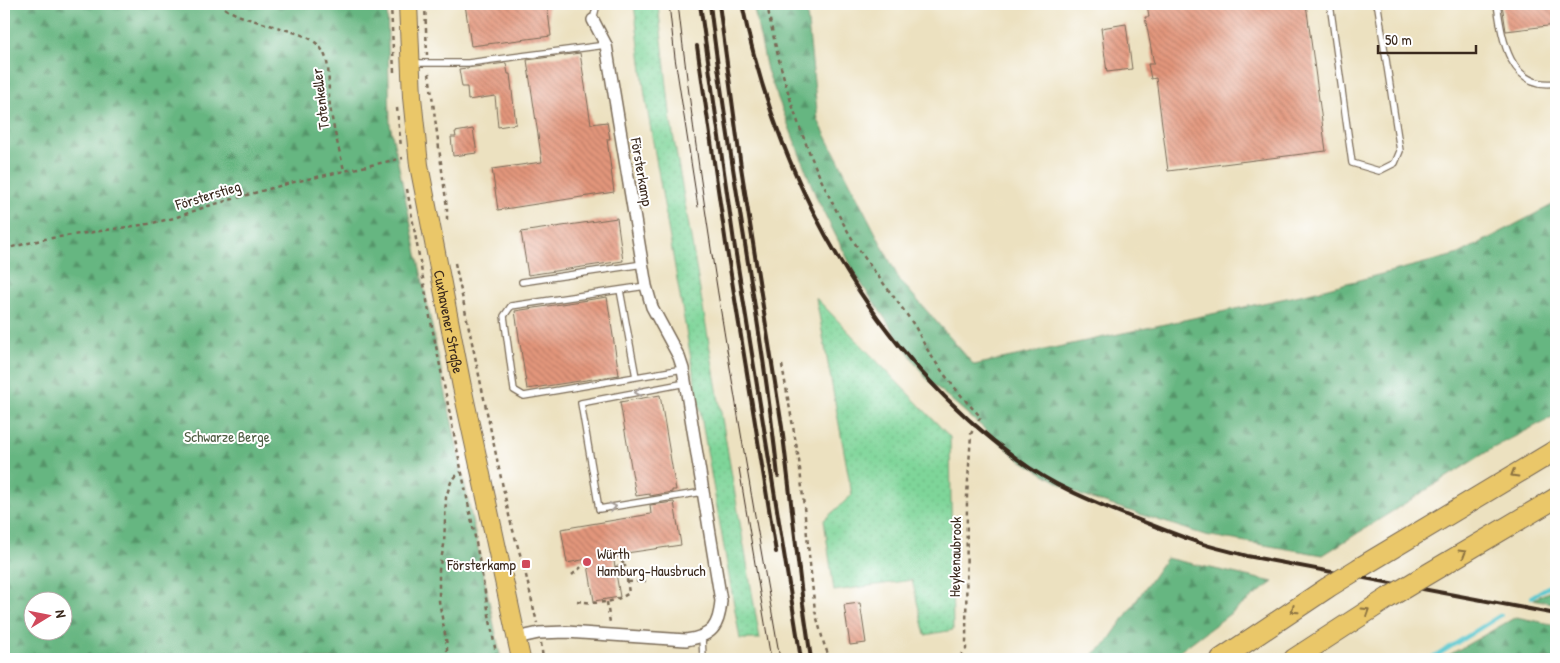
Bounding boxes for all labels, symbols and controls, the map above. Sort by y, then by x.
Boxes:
scale bar [1378,22,1475,54]
text: 50 m [1385,29,1412,50]
street label: Totenkeller [306,67,334,131]
street label: Försterkamp [626,135,658,208]
street label: Försterstieg [172,175,243,215]
street label: Cuxhavener Straße [429,268,470,375]
one-way arrow [634,386,642,397]
park label: Schwarze Berge [184,426,270,447]
one-way arrow [1510,468,1519,478]
one-way arrow [608,502,617,512]
street label: Heykenaubrook [944,517,966,597]
place label: Würth Hamburg-Hausbruch [597,543,706,581]
one-way arrow [1457,550,1466,560]
place label: Försterkamp [446,554,517,575]
marker: Würth Hamburg-Hausbruch [581,556,593,568]
marker: Försterkamp [520,558,532,570]
north arrow [22,590,72,640]
one-way arrow [1290,604,1300,613]
text: N [51,608,71,620]
one-way arrow [1361,608,1370,618]

